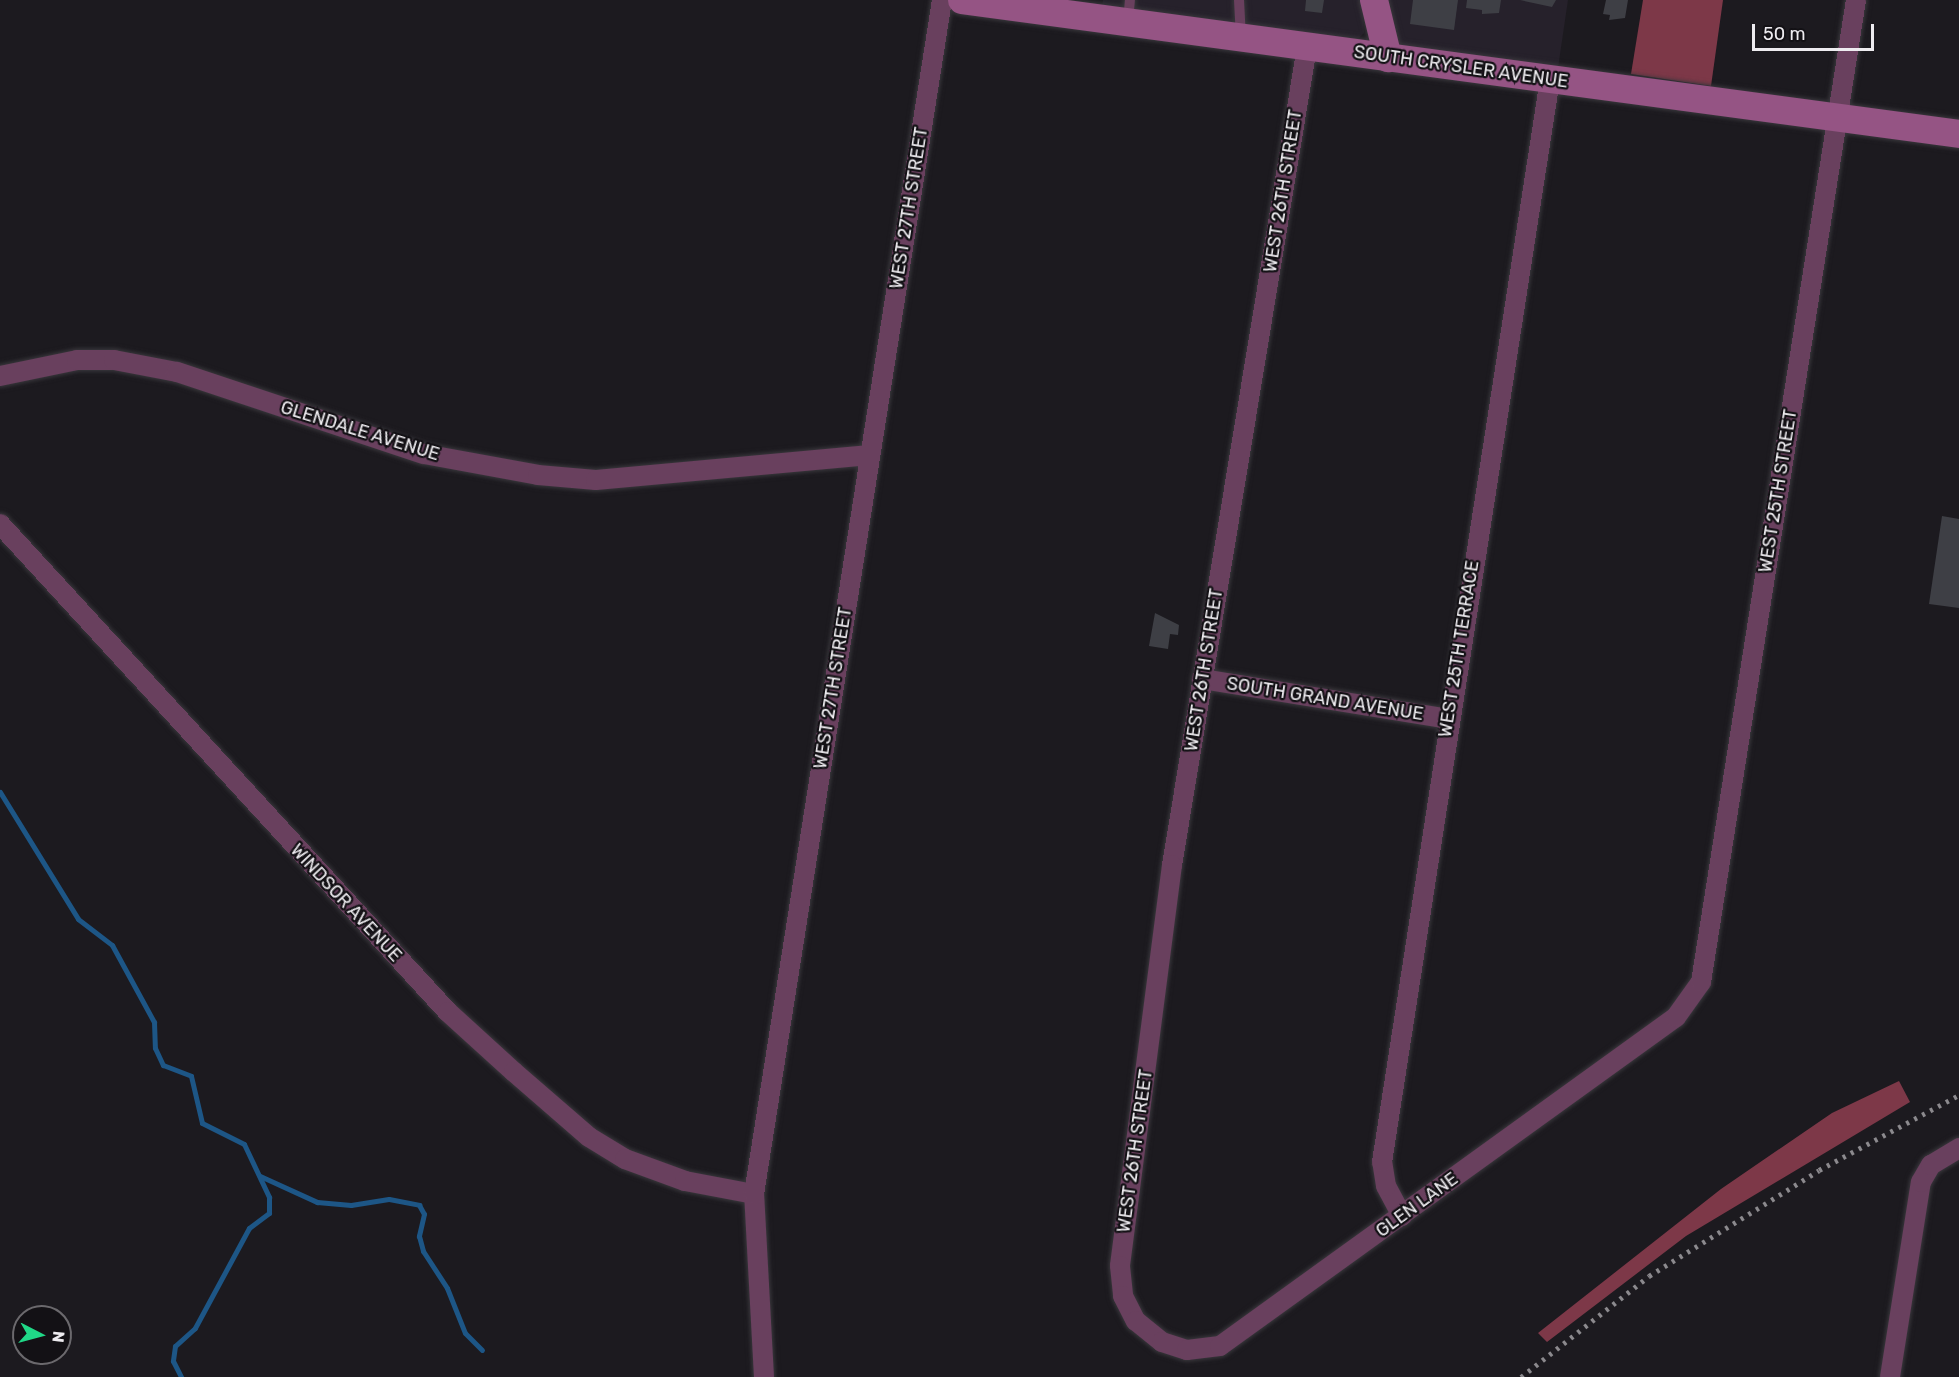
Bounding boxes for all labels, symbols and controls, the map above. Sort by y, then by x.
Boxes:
scale bar [1755,12,1876,50]
text: 50 m [1763,23,1806,45]
street label: SOUTH CRYSLER AVENUE [1352,41,1570,93]
street label: WEST 26TH STREET [1259,108,1307,274]
street label: WEST 27TH STREET [885,125,933,291]
street label: GLENDALE AVENUE [278,396,442,466]
street label: WEST 25TH STREET [1754,407,1802,575]
street label: WEST 25TH TERRACE [1434,559,1484,739]
street label: WEST 26TH STREET [1180,587,1228,753]
street label: WEST 27TH STREET [809,605,857,771]
street label: SOUTH GRAND AVENUE [1225,673,1425,725]
street label: WINDSOR AVENUE [286,839,406,967]
street label: WEST 26TH STREET [1113,1068,1157,1234]
street label: GLEN LANE [1372,1168,1462,1242]
north arrow [12,1305,72,1365]
text: N [48,1330,68,1343]

